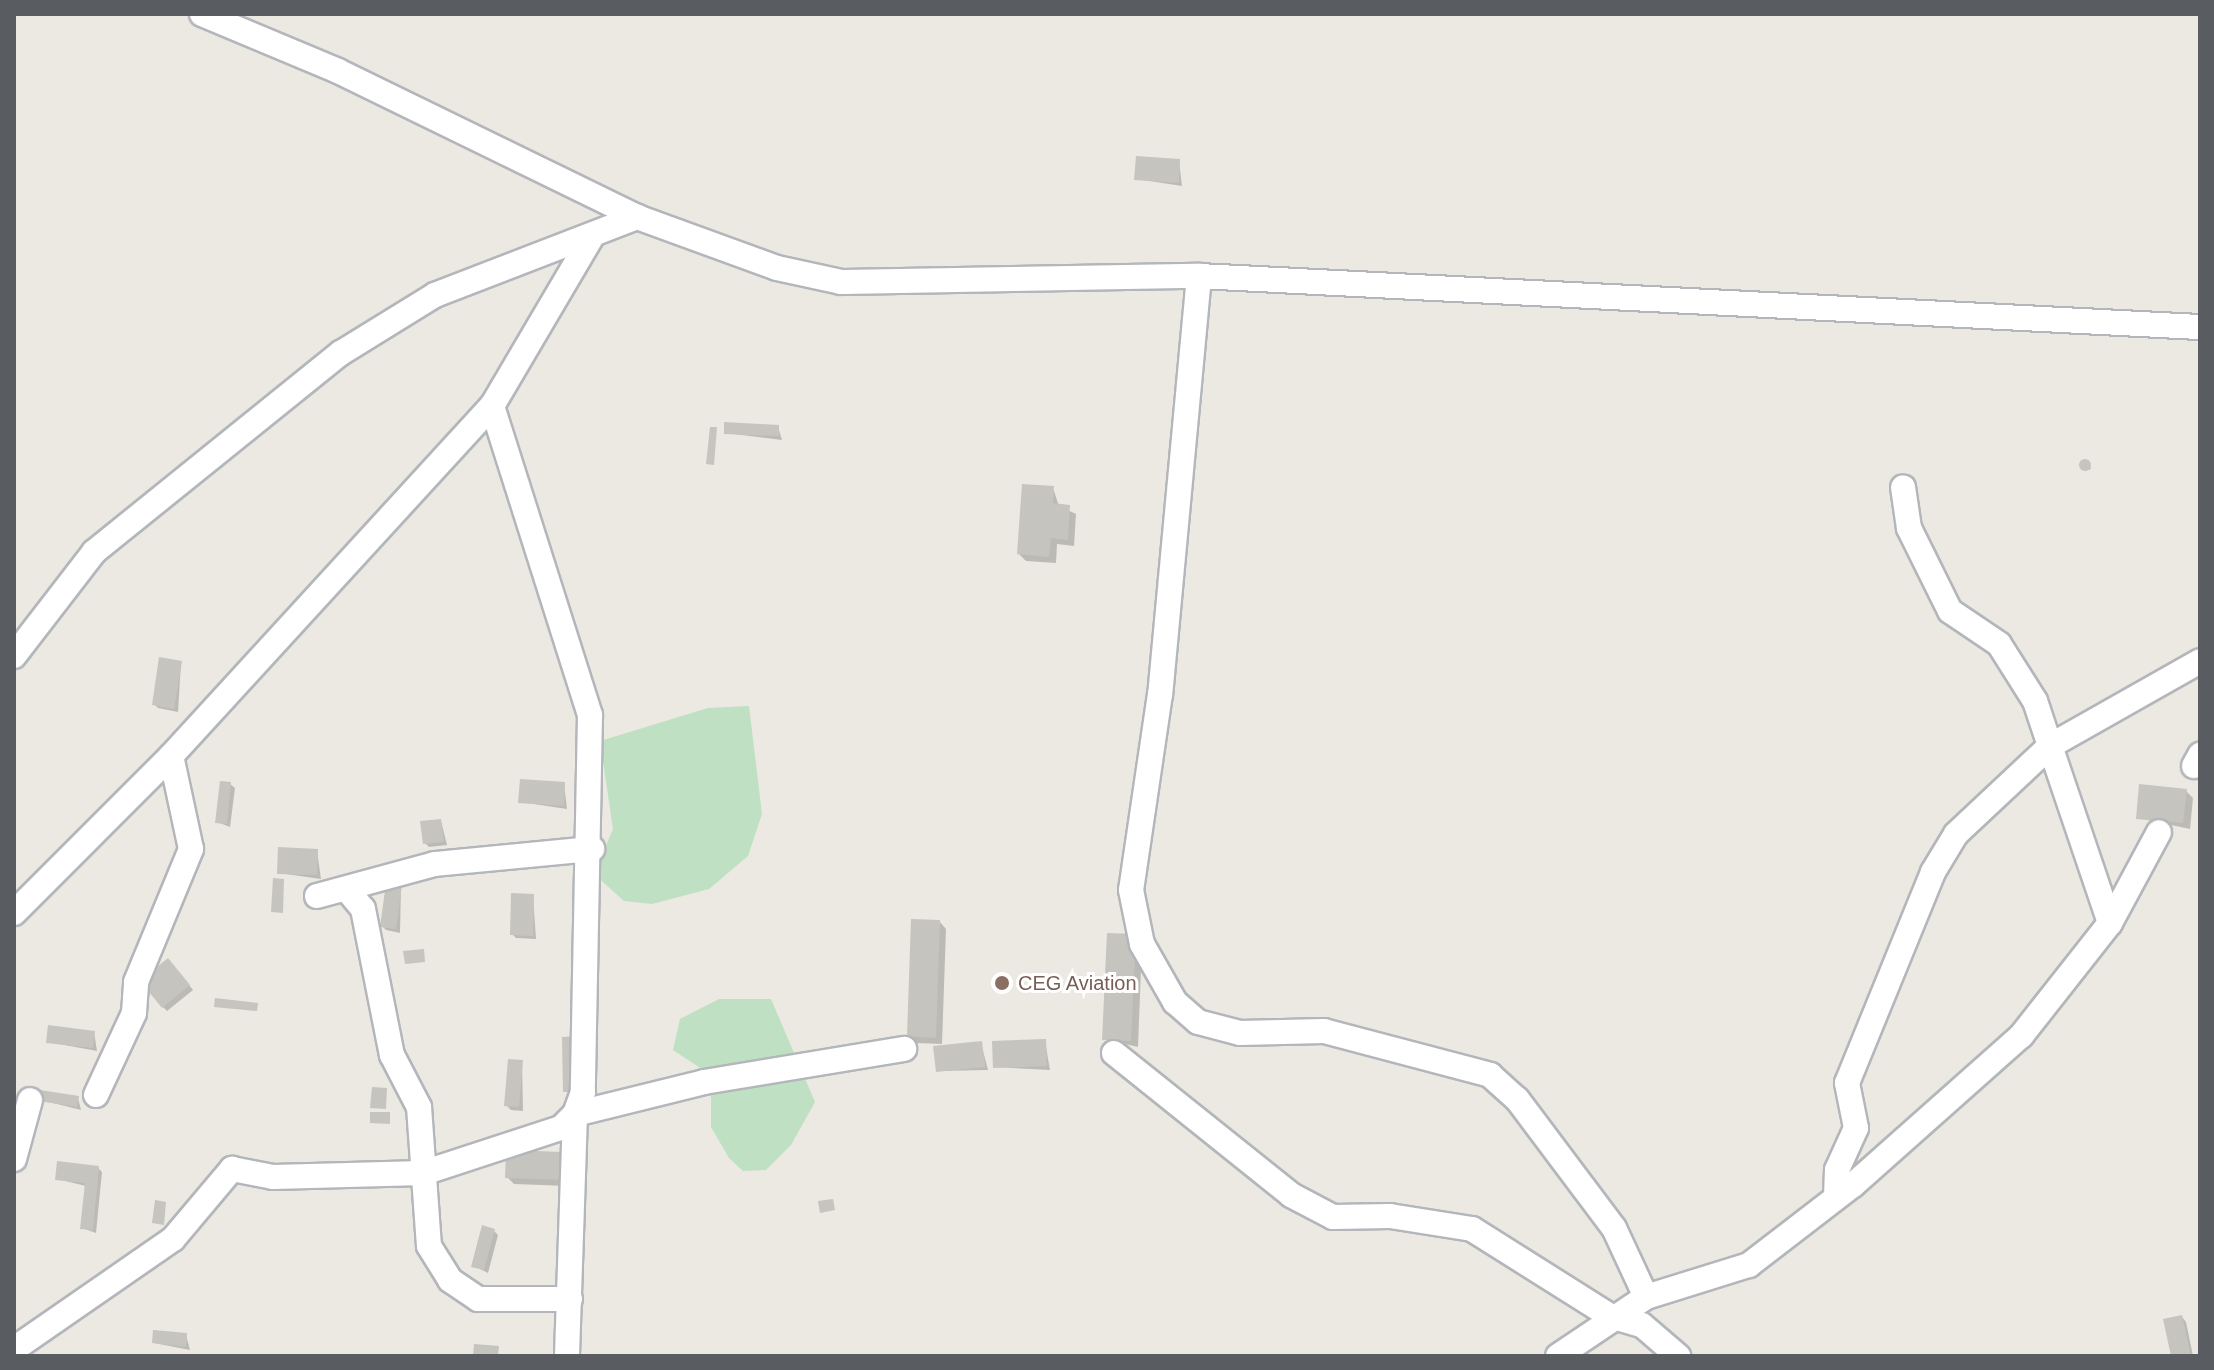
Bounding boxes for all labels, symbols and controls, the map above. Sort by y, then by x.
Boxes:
place label: CEG Aviation [1018,971,1138,995]
marker: CEG Aviation [993,974,1011,992]

